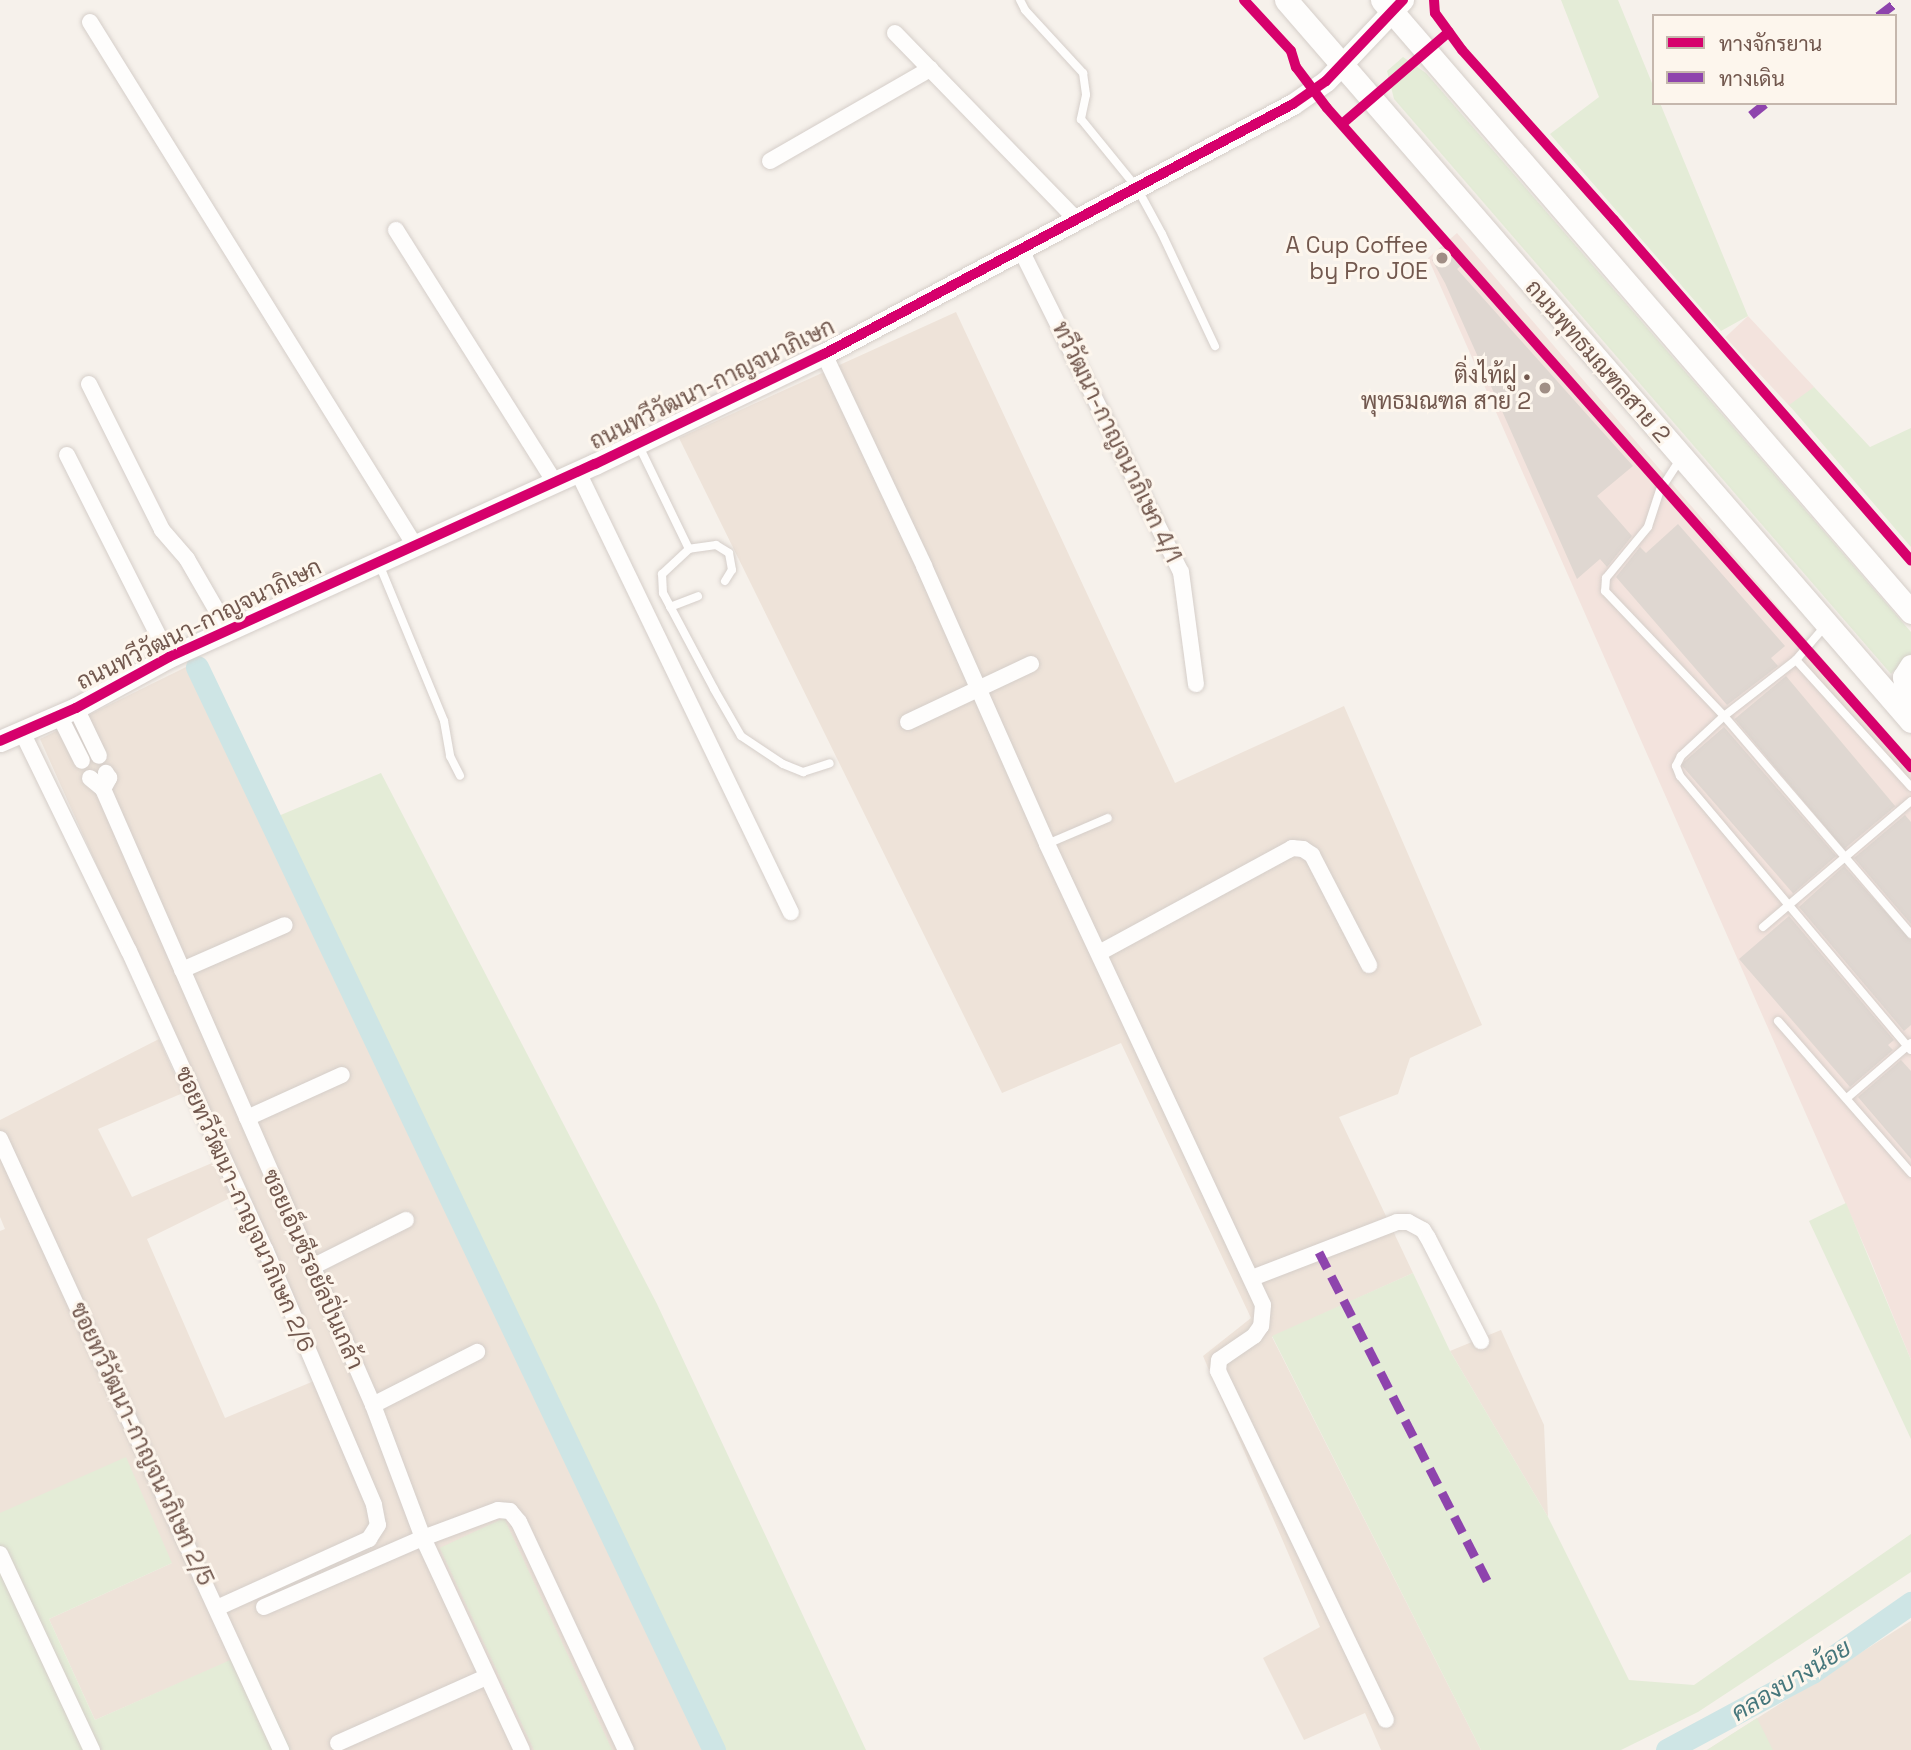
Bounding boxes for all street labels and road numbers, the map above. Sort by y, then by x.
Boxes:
street label: ถนนพุทธมณฑลสาย 2 [1520,274,1676,448]
street label: ถนนทวีวัฒนา-กาญจนาภิเษก [585,313,839,455]
street label: ทวีวัฒนา-กาญจนาภิเษก 4/1 [1047,317,1187,567]
street label: ถนนทวีวัฒนา-กาญจนาภิเษก [72,553,326,695]
street label: ซอยทวีวัฒนา-กาญจนาภิเษก 2/6 [169,1062,321,1356]
street label: ซอยเอ็นซีรอยัลปิ่นเกล้า [256,1165,370,1373]
street label: ซอยทวีวัฒนา-กาญจนาภิเษก 2/5 [64,1298,220,1590]

